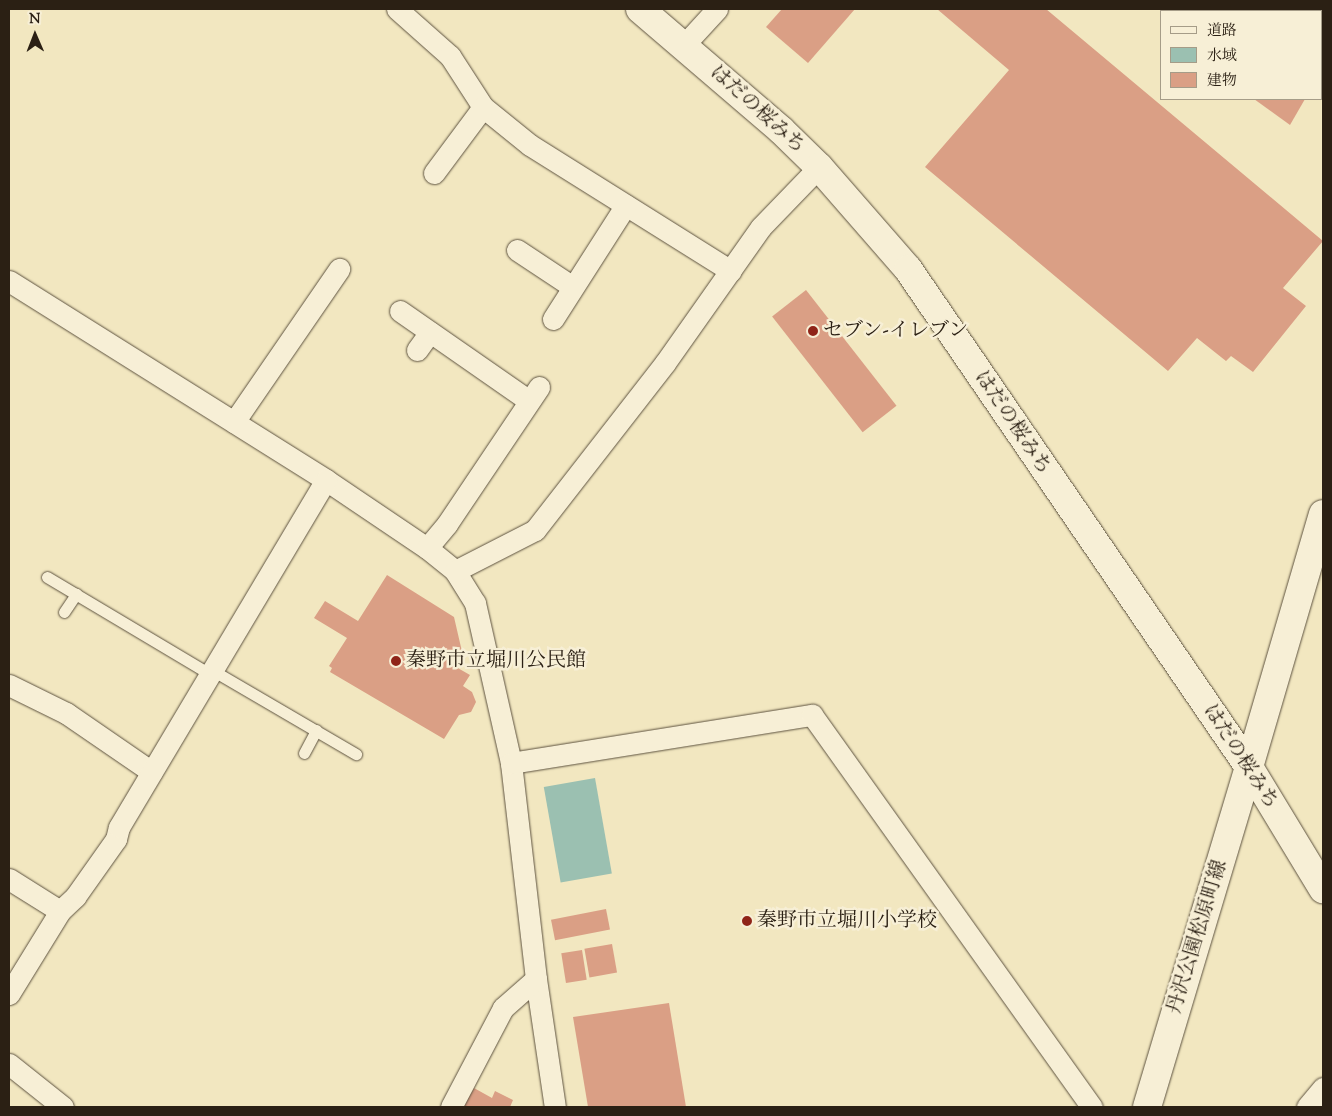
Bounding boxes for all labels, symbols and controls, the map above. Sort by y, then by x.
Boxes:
north arrow [10,10,60,60]
text: N [29,10,41,30]
legend [1160,10,1322,100]
text: 道路 [1207,21,1237,42]
text: 水域 [1207,46,1237,67]
street label: はだの桜みち [704,61,810,159]
text: 建物 [1207,71,1237,92]
place label: セブン-イレブン [823,319,970,343]
marker: セブン-イレブン [807,325,819,337]
street label: はだの桜みち [969,367,1055,479]
place label: 秦野市立堀川公民館 [406,649,586,673]
marker: 秦野市立堀川公民館 [390,655,402,667]
street label: はだの桜みち [1197,700,1283,814]
street label: 丹沢公園松原町線 [1163,857,1233,1017]
place label: 秦野市立堀川小学校 [757,909,937,933]
marker: 秦野市立堀川小学校 [741,915,753,927]

